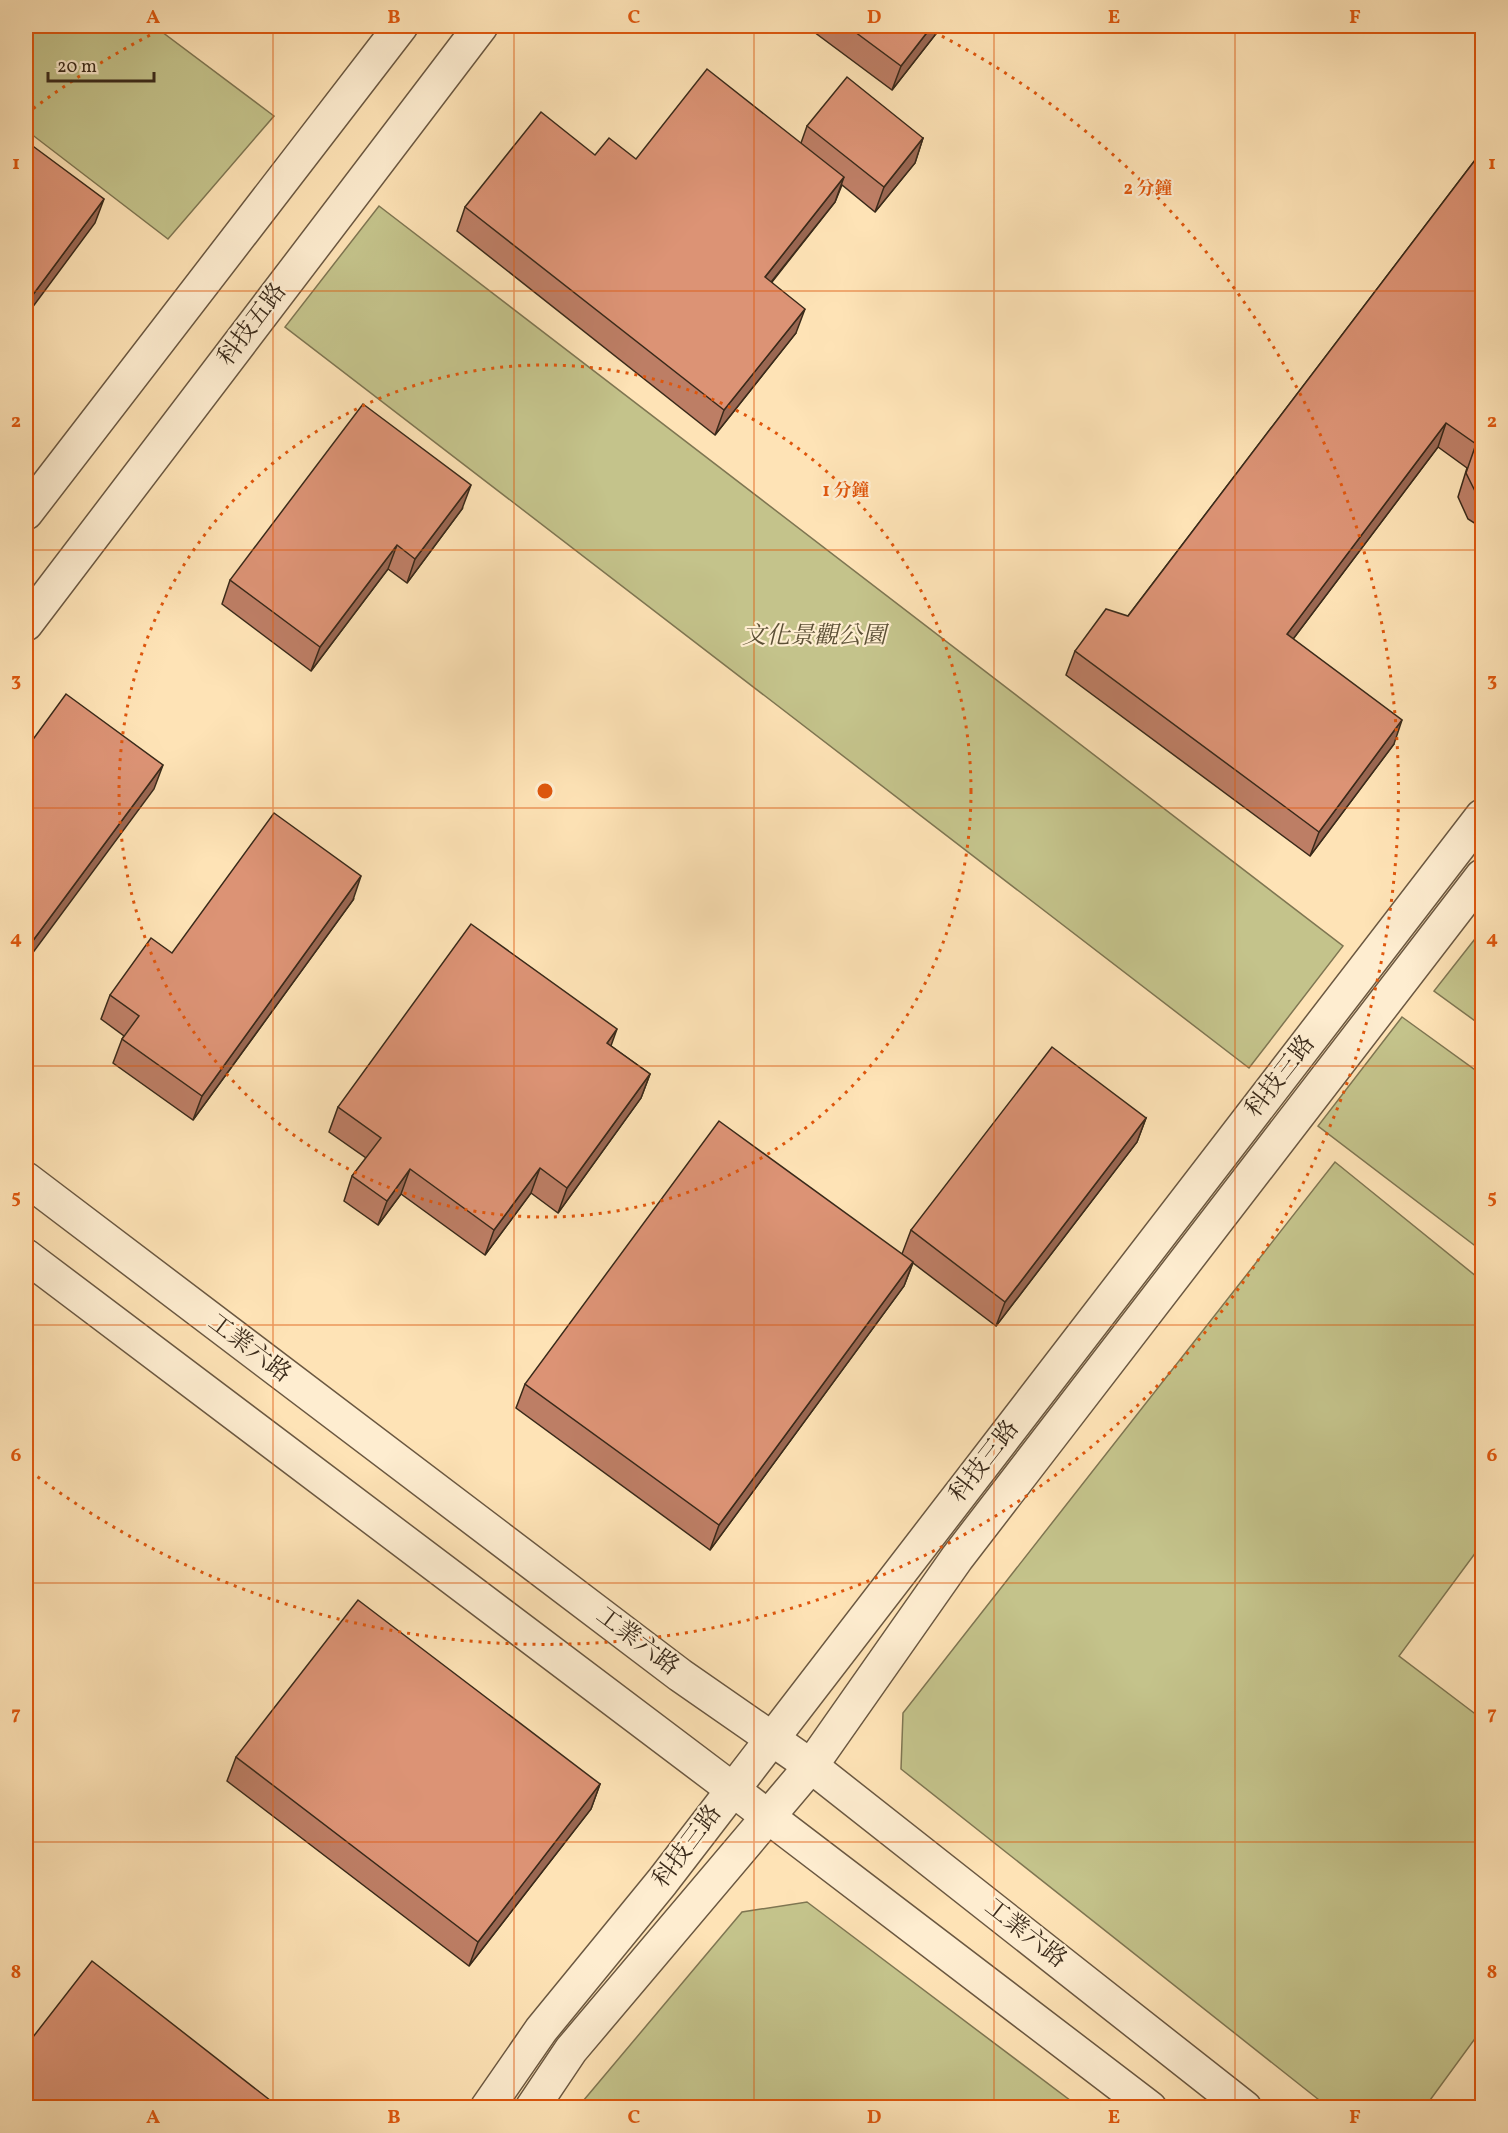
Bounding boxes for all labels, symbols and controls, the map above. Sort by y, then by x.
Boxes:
text: A [146,4,160,32]
text: B [387,4,401,32]
text: C [628,4,641,32]
text: D [867,4,881,32]
text: E [1108,4,1120,32]
text: F [1349,4,1361,32]
scale bar [48,45,154,83]
text: 20 m [57,55,97,80]
text: 1 [12,150,20,178]
text: 1 [1488,150,1496,178]
text: 2 分鐘 [1124,177,1172,202]
street label: 科技五路 [211,276,295,374]
text: 2 [11,408,21,436]
text: 2 [1487,408,1497,436]
text: 1 分鐘 [823,479,869,504]
park label: 文化景觀公園 [742,620,890,654]
text: 3 [11,667,21,695]
text: 3 [1487,667,1497,695]
centre of rings [535,781,555,801]
text: 4 [10,925,22,953]
text: 4 [1486,925,1498,953]
street label: 科技三路 [1238,1029,1324,1125]
text: 5 [11,1184,21,1212]
text: 5 [1487,1184,1497,1212]
street label: 工業六路 [200,1307,298,1391]
street label: 科技三路 [942,1414,1028,1510]
text: 6 [11,1442,22,1470]
text: 6 [1487,1442,1498,1470]
street label: 工業六路 [588,1600,686,1684]
text: 7 [11,1700,21,1728]
text: 7 [1487,1700,1497,1728]
street label: 科技三路 [646,1798,730,1896]
street label: 工業六路 [977,1891,1073,1977]
text: 8 [11,1959,21,1987]
text: 8 [1487,1959,1497,1987]
text: A [146,2104,160,2132]
text: B [387,2104,401,2132]
text: C [628,2104,641,2132]
text: D [867,2104,881,2132]
text: E [1108,2104,1120,2132]
text: F [1349,2104,1361,2132]

